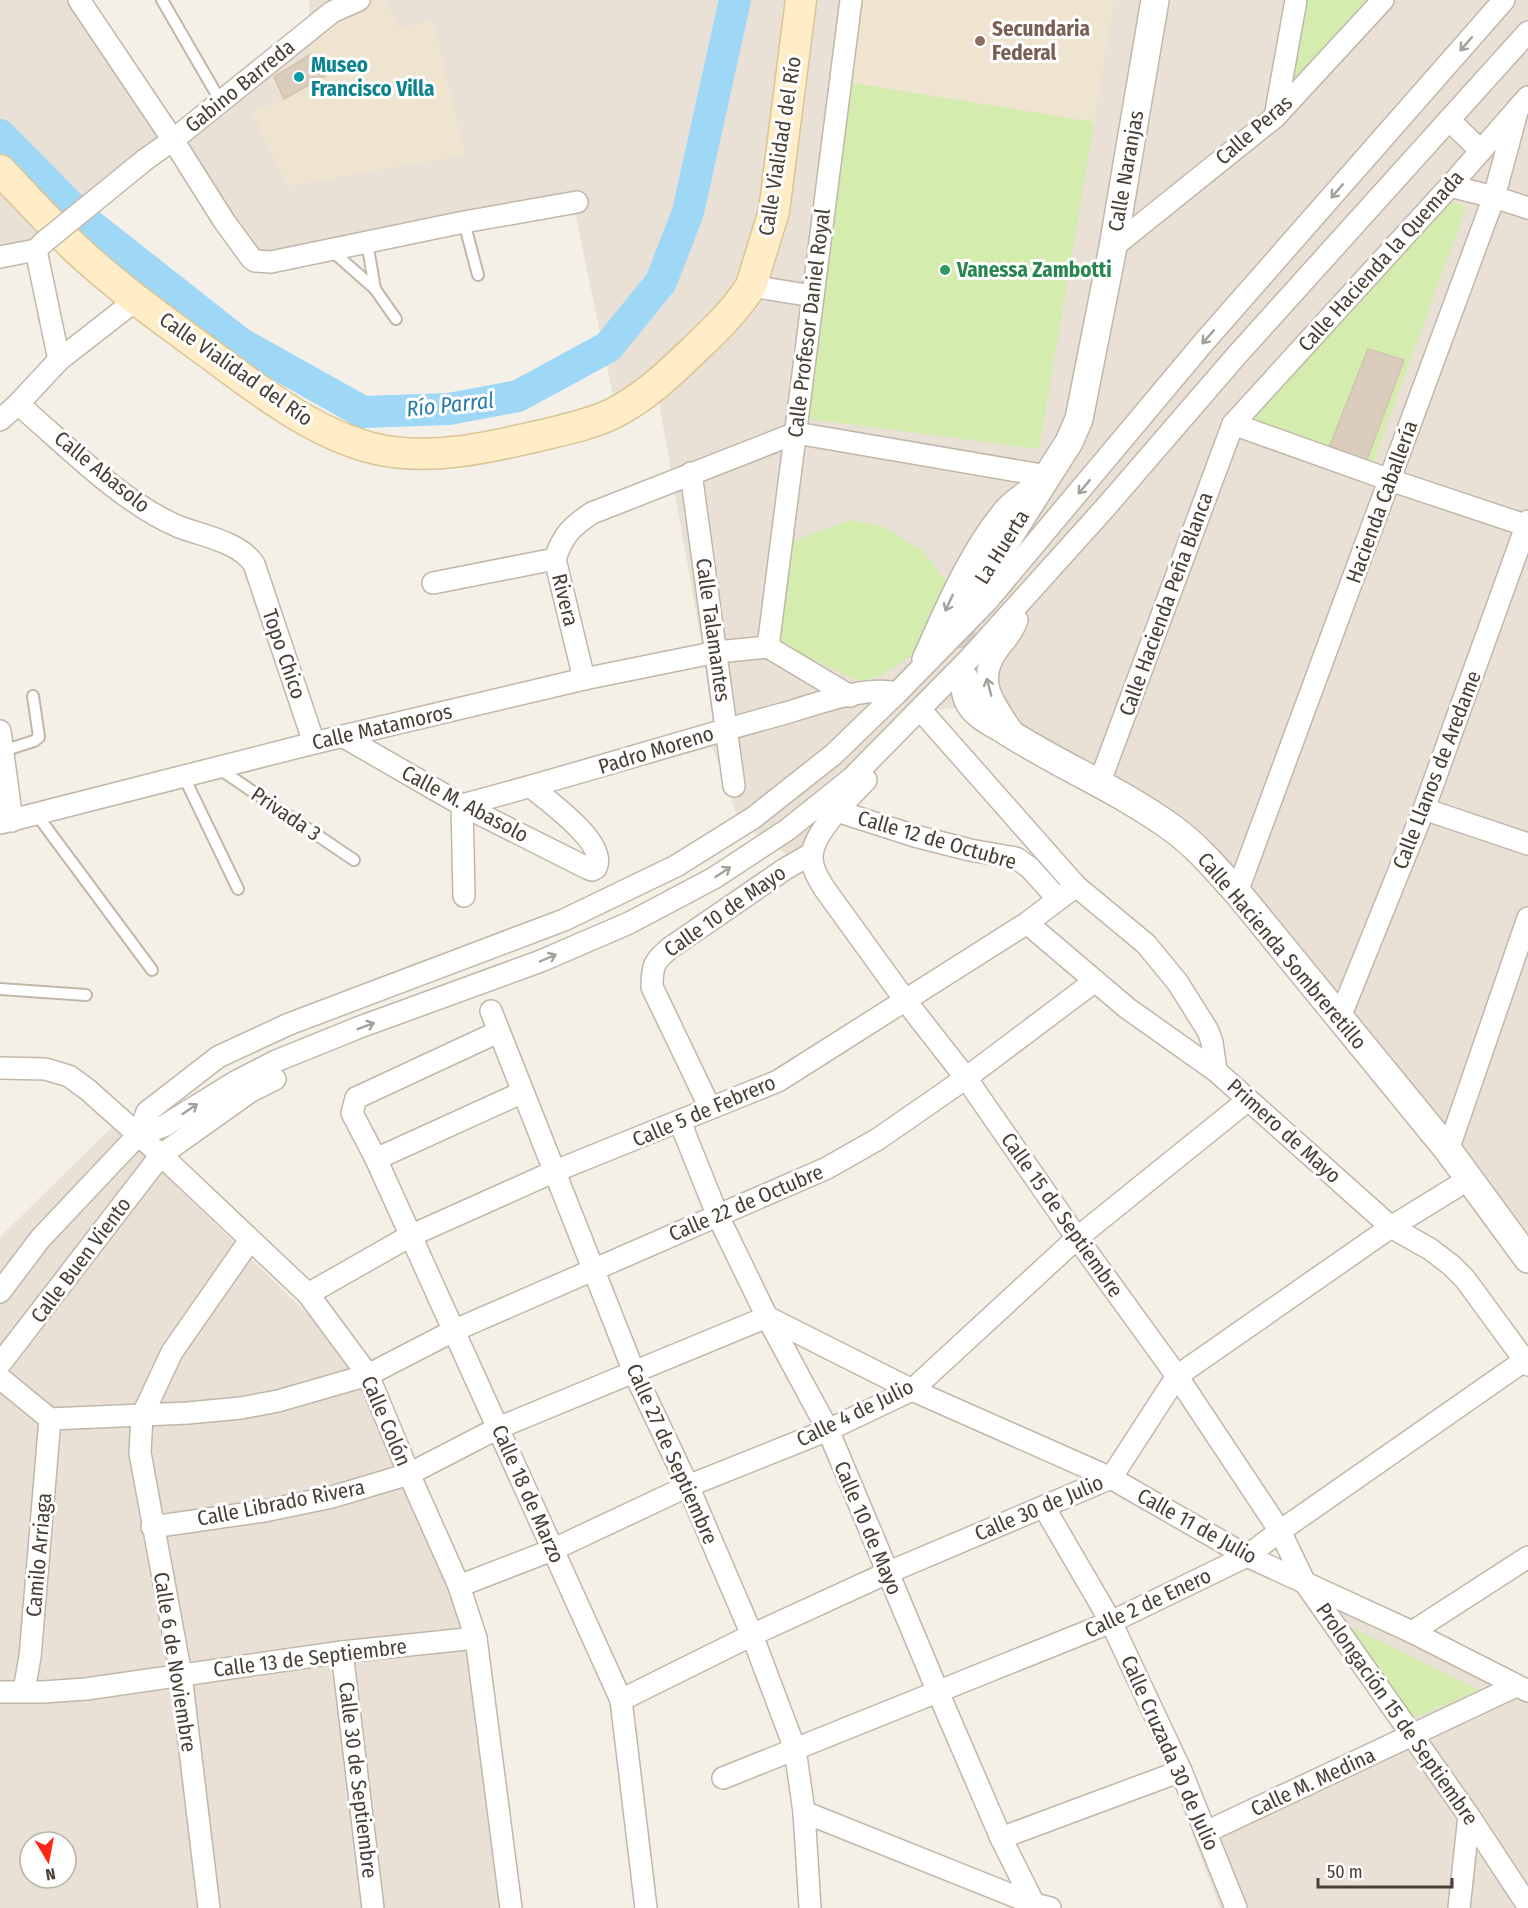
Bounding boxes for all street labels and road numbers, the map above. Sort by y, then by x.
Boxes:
street label: Gabino Barreda [180,34,300,138]
street label: Calle Vialidad del Río [753,54,807,238]
street label: Calle Peras [1210,90,1298,170]
street label: Calle Naranjas [1103,108,1149,233]
street label: Calle Hacienda la Quemada [1293,165,1469,357]
street label: Calle Profesor Daniel Royal [782,207,836,439]
street label: Calle Vialidad del Río [154,306,318,432]
street label: Hacienda Caballería [1340,417,1424,587]
street label: Calle Abasolo [49,426,155,518]
street label: Calle Hacienda Peña Blanca [1113,488,1219,720]
street label: La Huerta [969,505,1035,589]
street label: Calle Talamantes [690,557,736,703]
street label: Rivera [546,571,584,629]
street label: Topo Chico [257,606,311,702]
street label: Calle Llanos de Aredame [1387,667,1487,873]
street label: Calle Matamoros [309,698,455,756]
street label: Padro Moreno [595,720,717,780]
street label: Calle M. Abasolo [397,760,533,848]
street label: Privada 3 [246,781,326,847]
street label: Calle 12 de Octubre [855,805,1019,875]
street label: Calle Hacienda Sombreretillo [1192,847,1372,1055]
street label: Calle 10 de Mayo [659,859,791,963]
street label: Calle 5 de Febrero [629,1069,779,1153]
street label: Primero de Mayo [1222,1073,1346,1189]
street label: Calle 15 de Septiembre [995,1128,1129,1302]
street label: Calle 22 de Octubre [665,1159,827,1247]
street label: Calle Buen Viento [25,1192,137,1328]
street label: Calle 27 de Septiembre [620,1360,724,1548]
street label: Calle Colón [355,1372,417,1470]
street label: Calle 4 de Julio [792,1373,918,1453]
street label: Calle 18 de Marzo [486,1421,570,1567]
street label: Calle 10 de Mayo [828,1457,908,1599]
street label: Calle 30 de Julio [971,1469,1107,1547]
street label: Calle Librado Rivera [195,1474,367,1532]
street label: Calle 11 de Julio [1133,1482,1261,1570]
street label: Camilo Arriaga [21,1492,57,1618]
street label: Calle 2 de Enero [1081,1562,1215,1644]
street label: Calle 6 de Noviembre [148,1570,202,1754]
street label: Prolongación 15 de Septiembre [1310,1598,1484,1830]
street label: Calle 13 de Septiembre [212,1633,408,1683]
street label: Calle Cruzada 30 de Julio [1115,1651,1225,1855]
street label: Calle 30 de Septiembre [333,1680,383,1880]
street label: Calle M. Medina [1247,1742,1379,1822]

